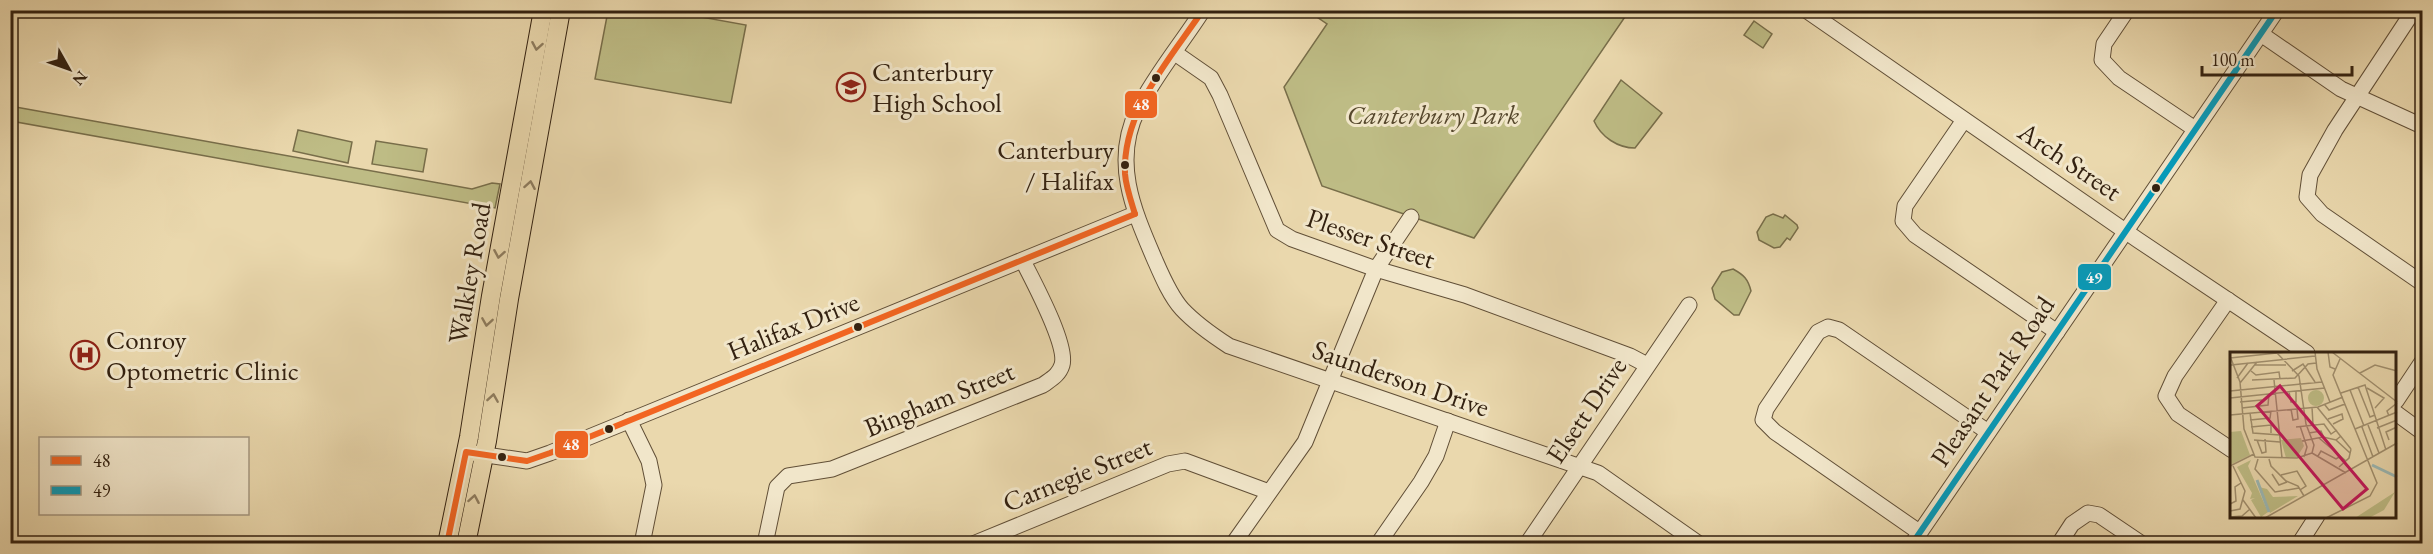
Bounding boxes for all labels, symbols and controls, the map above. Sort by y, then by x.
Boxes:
north arrow [39,39,99,99]
scale bar [2202,39,2352,77]
one-way arrow [531,40,544,50]
text: 100 m [2211,48,2255,71]
place label: Canterbury High School [872,54,1002,120]
text: N [68,67,92,90]
school or university icon: Canterbury High School [835,71,867,103]
unlabelled marker [1150,72,1162,84]
line badge: 48 [1124,90,1158,119]
text: 48 [1133,94,1149,115]
park label: Canterbury Park [1347,97,1519,132]
street label: Arch Street [2011,113,2129,209]
place label: Canterbury / Halifax [997,133,1115,198]
marker: Canterbury / Halifax [1119,159,1131,171]
one-way arrow [523,180,536,190]
unlabelled marker [2150,182,2162,194]
street label: Walkley Road [439,199,499,346]
street label: Plesser Street [1302,200,1440,276]
one-way arrow [493,248,506,258]
line badge: 49 [2077,263,2112,291]
text: 49 [2086,267,2103,288]
street label: Halifax Drive [722,284,864,368]
street label: Pleasant Park Road [1922,289,2062,473]
one-way arrow [481,317,494,327]
unlabelled marker [852,321,864,333]
place label: Conroy Optometric Clinic [106,322,299,388]
street label: Saunderson Drive [1308,331,1494,425]
hospital icon: Conroy Optometric Clinic [69,339,101,371]
street label: Elsett Drive [1538,350,1634,470]
inset map [2230,352,2397,518]
street label: Bingham Street [859,353,1020,445]
one-way arrow [487,393,499,402]
unlabelled marker [603,423,615,435]
street label: Carnegie Street [997,428,1157,520]
line badge: 48 [554,430,589,459]
text: 48 [563,434,579,455]
legend [39,437,249,515]
text: 48 [93,449,110,472]
unlabelled marker [496,451,508,463]
text: 49 [93,479,111,502]
one-way arrow [467,495,480,505]

